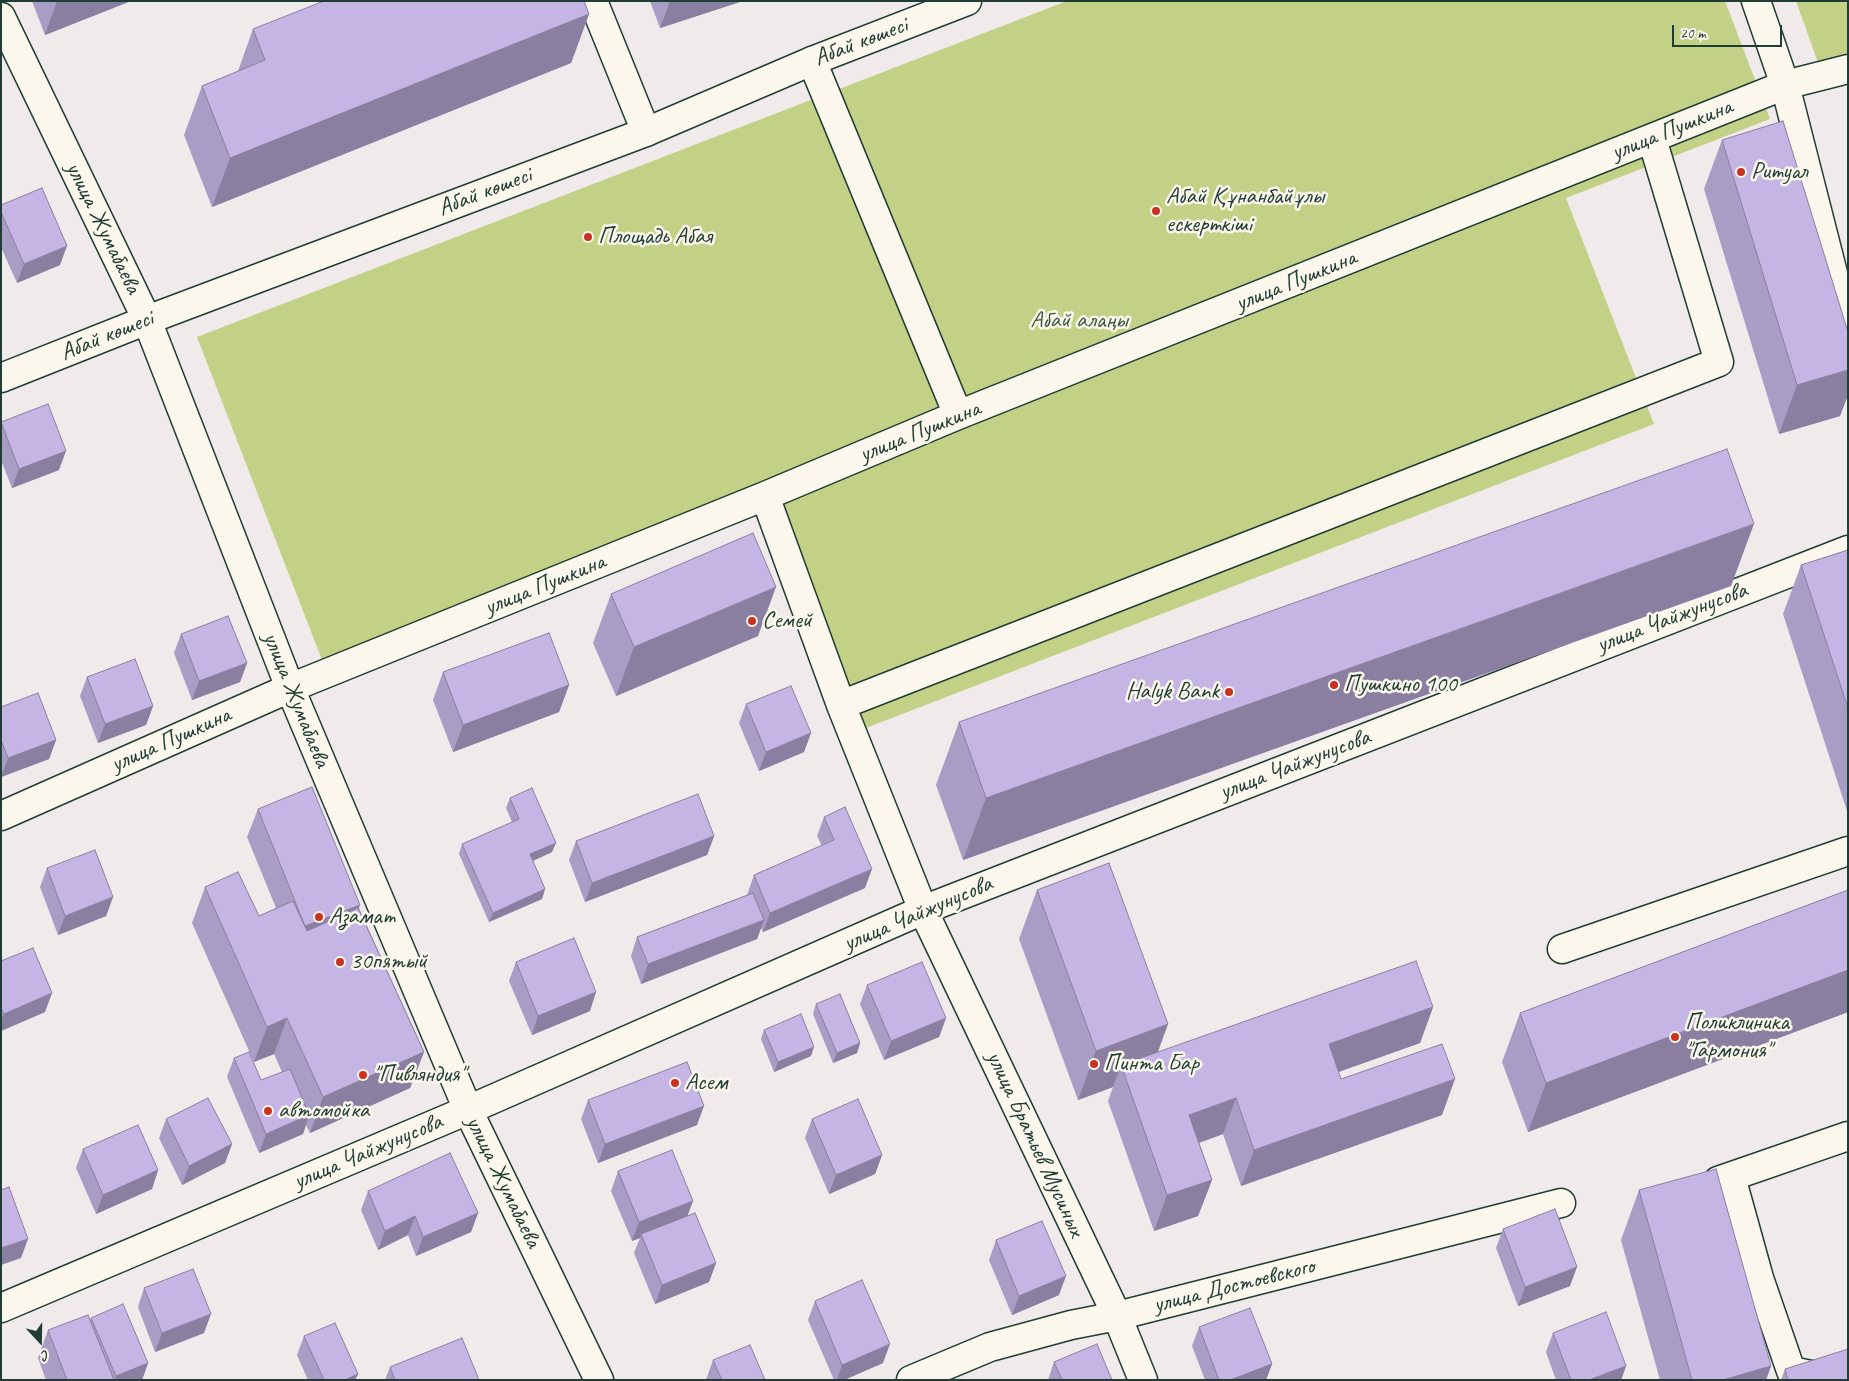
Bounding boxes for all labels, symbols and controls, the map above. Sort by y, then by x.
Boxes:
street label: Абай көшесі [810,11,912,73]
scale bar [1674,15,1784,47]
text: 20 m [1680,24,1706,43]
street label: улица Пушкина [1607,93,1737,167]
street label: улица Жумабаева [59,157,147,299]
place label: Ритуал [1751,158,1807,186]
street label: Абай көшесі [434,161,536,223]
marker: Ритуал [1735,166,1747,178]
place label: Абай Құнанбайұлы ескерткіші [1166,183,1324,239]
marker: Абай Құнанбайұлы ескерткіші [1150,205,1162,217]
place label: Площадь Абая [598,223,712,251]
marker: Площадь Абая [582,231,594,243]
street label: улица Пушкина [1231,244,1361,318]
street label: Абай көшесі [56,304,158,368]
park label: Абай алаңы [1030,307,1128,335]
street label: улица Пушкина [855,395,985,469]
street label: улица Пушкина [480,548,610,622]
street label: улица Чайжунусова [1593,576,1751,660]
place label: Семей [762,607,812,635]
marker: Семей [746,615,758,627]
street label: улица Жумабаева [256,628,336,772]
place label: Пушкино 100 [1344,671,1457,699]
place label: Halyk Bank [1126,678,1219,706]
marker: Пушкино 100 [1328,679,1340,691]
marker: Halyk Bank [1223,686,1235,698]
street label: улица Пушкина [107,701,235,779]
street label: улица Чайжунусова [1216,723,1374,807]
street label: улица Чайжунусова [839,870,997,958]
place label: Азамат [329,903,395,931]
marker: Азамат [313,911,325,923]
place label: 30пятый [350,948,427,976]
marker: 30пятый [334,956,346,968]
place label: Поликлиника "Гармония" [1685,1009,1789,1065]
marker: Поликлиника "Гармония" [1669,1031,1681,1043]
street label: улица Братьев Мусиных [979,1047,1091,1241]
place label: Пинта Бар [1104,1050,1199,1078]
marker: Пинта Бар [1088,1058,1100,1070]
place label: "Пивляндия" [373,1061,465,1089]
marker: "Пивляндия" [357,1069,369,1081]
place label: Асем [685,1069,727,1097]
marker: Асем [669,1077,681,1089]
place label: автомойка [278,1097,369,1125]
marker: автомойка [262,1105,274,1117]
street label: улица Чайжунусова [289,1108,447,1196]
street label: улица Жумабаева [459,1111,547,1253]
street label: улица Достоевского [1150,1252,1318,1320]
north arrow [15,1316,65,1366]
text: С [39,1346,52,1365]

